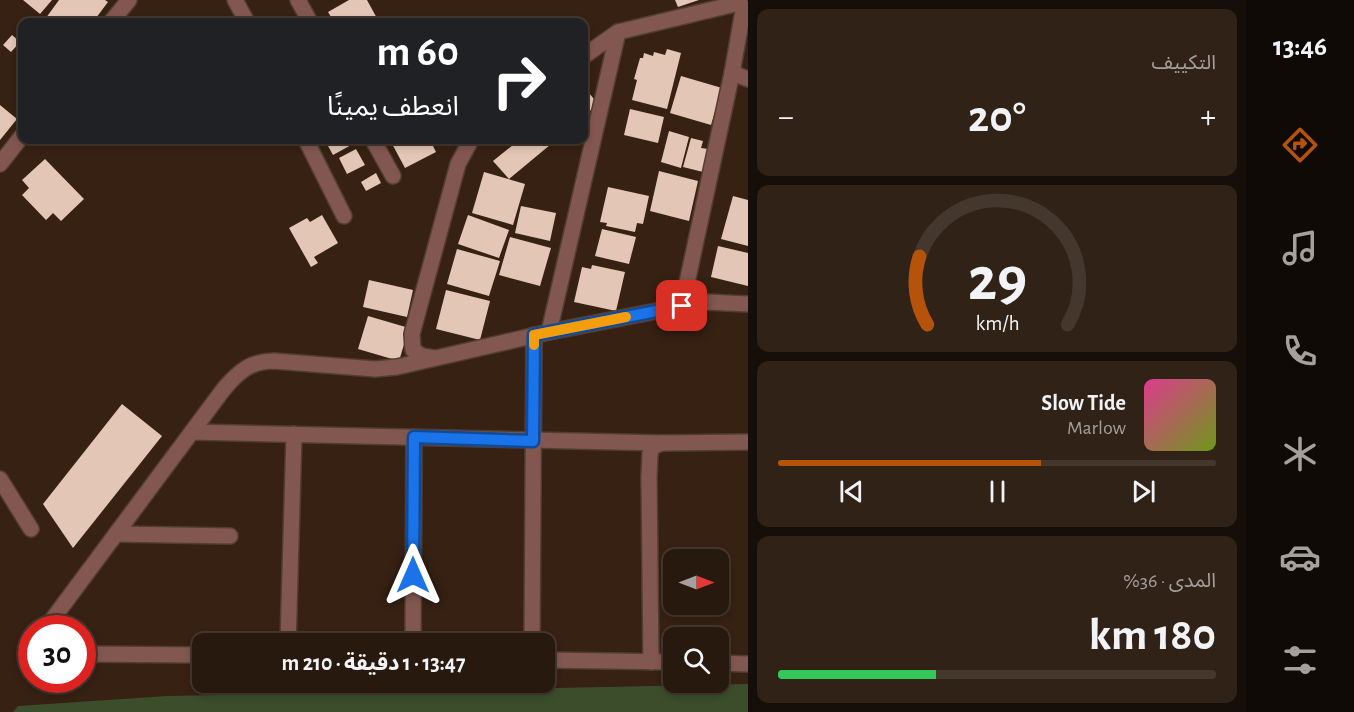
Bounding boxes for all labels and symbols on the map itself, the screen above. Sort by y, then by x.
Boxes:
pin [656,280,707,331]
position arrow [381,543,445,607]
north arrow [663,549,729,615]
speed limit sign: 30 [18,615,96,693]

